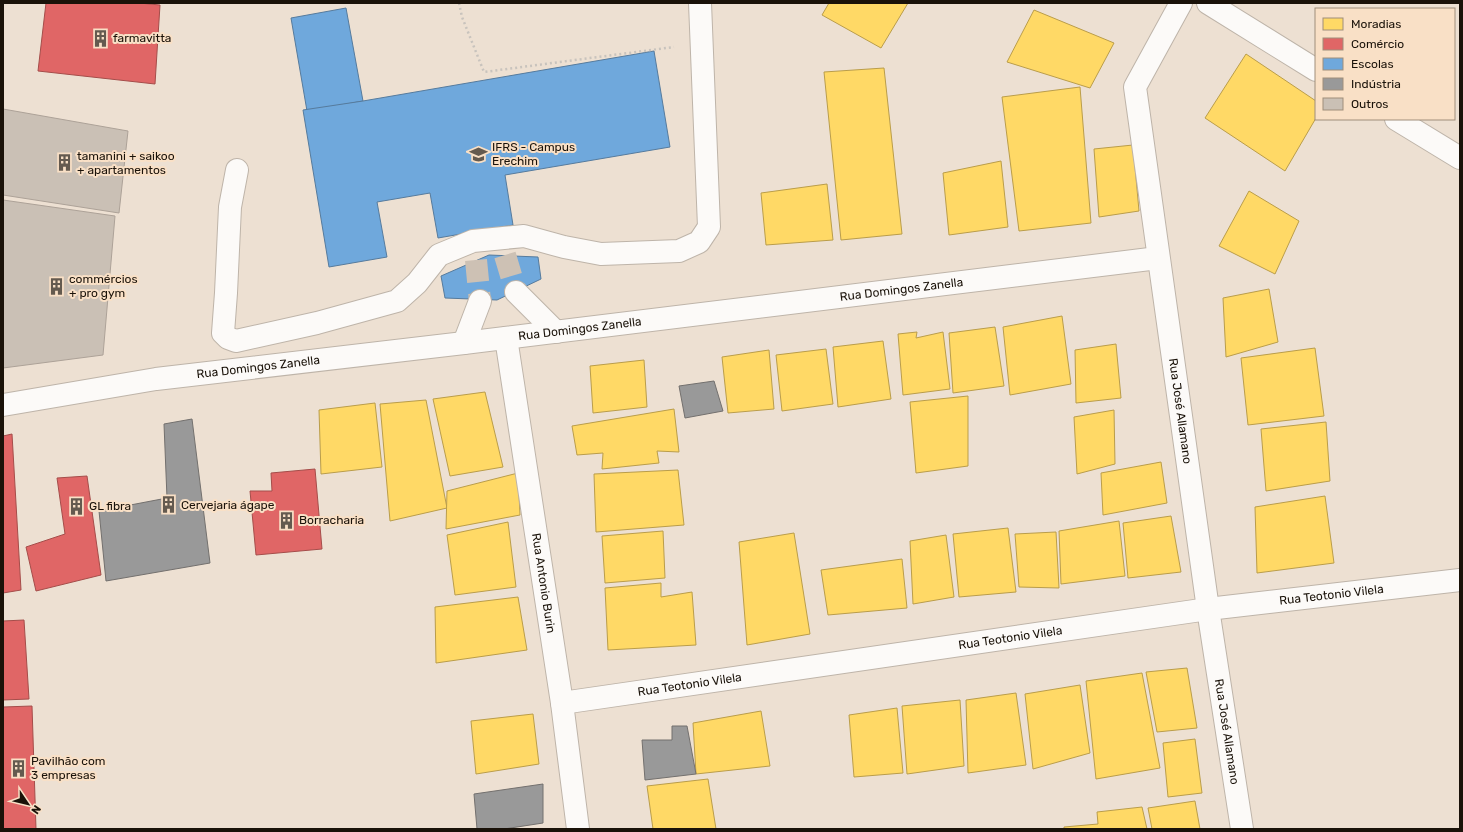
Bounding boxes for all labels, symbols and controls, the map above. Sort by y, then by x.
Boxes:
legend [1315,8,1455,120]
text: Moradias [1351,17,1401,31]
building icon: farmavitta [90,28,110,48]
place label: farmavitta [113,31,171,45]
text: Comércio [1351,37,1404,51]
text: Escolas [1351,57,1394,71]
text: Indústria [1351,77,1401,91]
text: Outros [1351,97,1389,111]
place label: IFRS - Campus Erechim [492,140,575,168]
school or university icon: IFRS - Campus Erechim [469,144,489,164]
place label: tamanini + saikoo + apartamentos [77,149,175,177]
building icon: tamanini + saikoo + apartamentos [54,153,74,173]
place label: commércios + pro gym [69,272,138,300]
street label: Rua Domingos Zanella [839,275,964,304]
building icon: commércios + pro gym [46,276,66,296]
street label: Rua Domingos Zanella [517,314,642,343]
street label: Rua Domingos Zanella [196,353,321,381]
street label: Rua José Allamano [1166,357,1195,465]
building icon: Cervejaria ágape [158,495,178,515]
building icon: GL fibra [66,496,86,516]
place label: Cervejaria ágape [181,498,275,512]
place label: GL fibra [89,499,131,513]
building icon: Borracharia [276,510,296,530]
place label: Borracharia [299,513,364,527]
street label: Rua Antonio Burin [529,532,558,634]
street label: Rua Teotonio Vilela [1278,582,1384,608]
street label: Rua Teotonio Vilela [957,623,1063,652]
street label: Rua Teotonio Vilela [637,670,743,699]
street label: Rua José Allamano [1212,678,1242,786]
place label: Pavilhão com 3 empresas [31,754,106,782]
building icon: Pavilhão com 3 empresas [8,758,28,778]
north arrow [8,784,48,824]
text: N [28,802,43,816]

